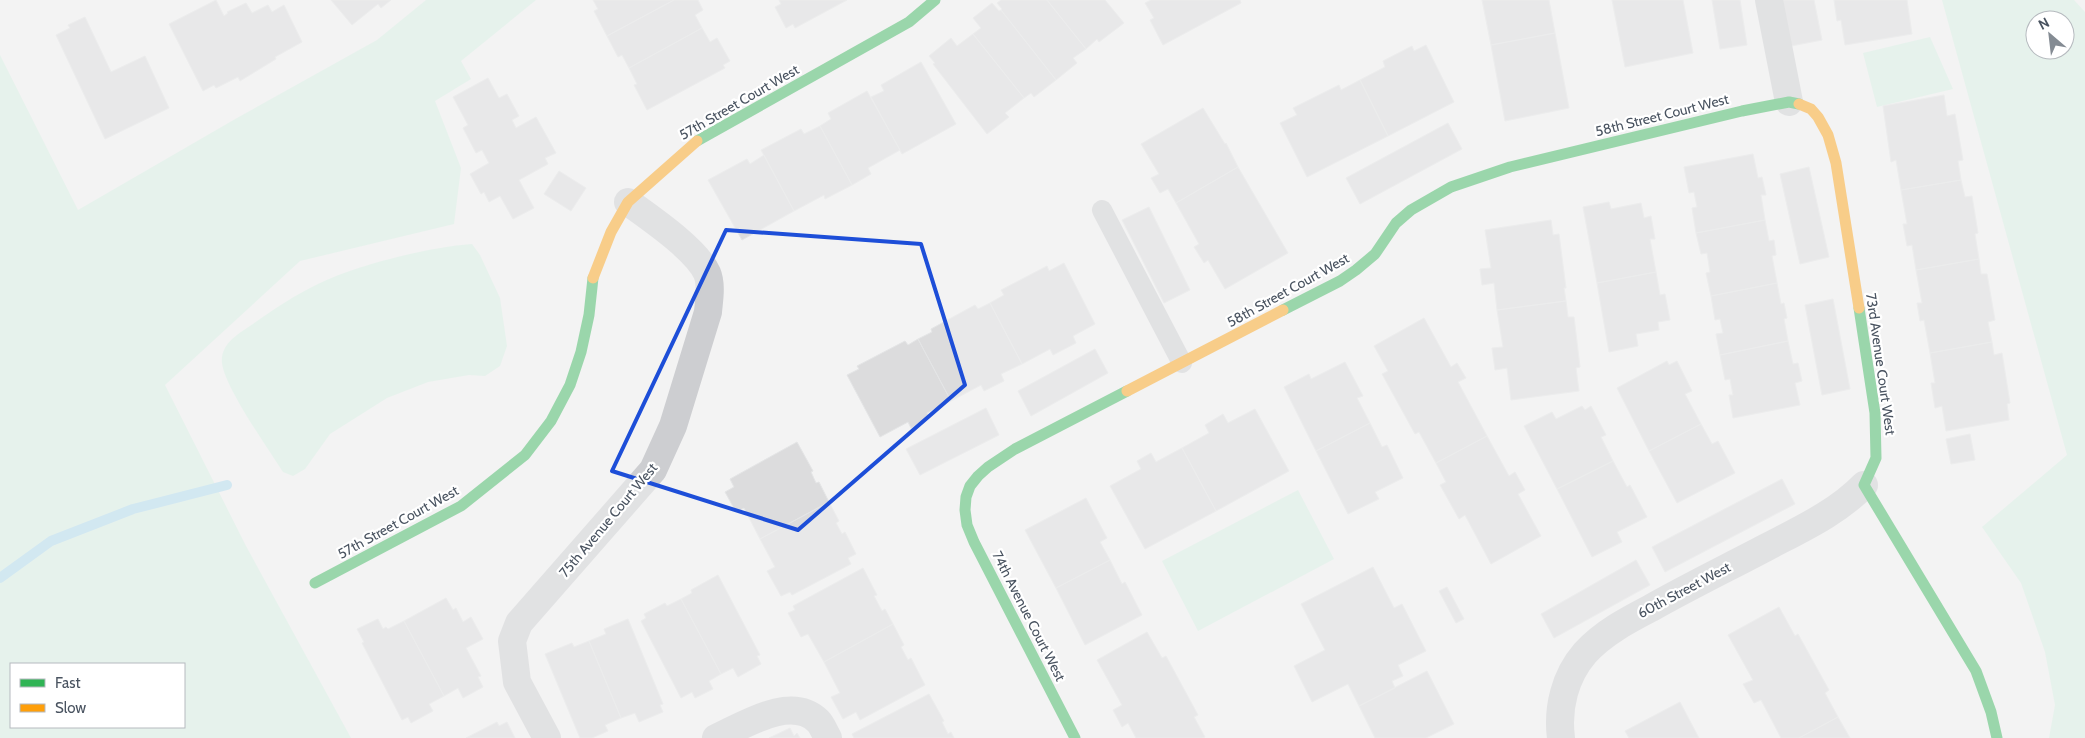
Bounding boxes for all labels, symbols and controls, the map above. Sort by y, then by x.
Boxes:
north arrow [2025,10,2075,60]
text: N [2035,13,2052,34]
street label: 57th Street Court West [676,60,802,144]
street label: 58th Street Court West [1593,90,1731,140]
street label: 58th Street Court West [1224,249,1352,331]
street label: 73rd Avenue Court West [1862,292,1900,437]
street label: 75th Avenue Court West [555,459,661,581]
street label: 57th Street Court West [334,481,462,563]
street label: 74th Avenue Court West [988,548,1070,684]
street label: 60th Street West [1634,558,1734,622]
legend [10,663,185,728]
text: Fast [55,674,80,692]
text: Slow [55,699,86,717]

